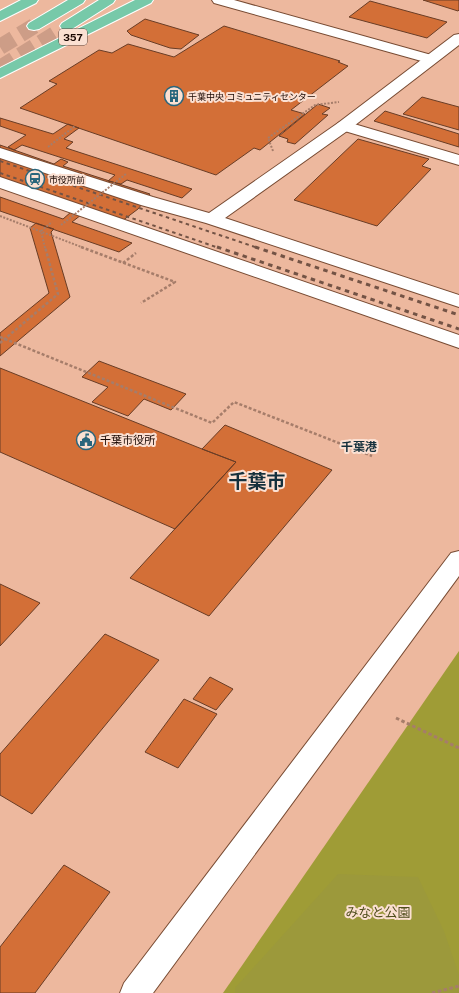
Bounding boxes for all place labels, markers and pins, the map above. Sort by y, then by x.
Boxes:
building icon: 千葉中央 コミュニティセンター [163,85,185,107]
place label: 千葉中央 コミュニティセンター [188,91,316,102]
station icon: 市役所前 [24,168,46,190]
place label: 市役所前 [49,174,85,185]
public building icon: 千葉市役所 [75,429,97,451]
place label: 千葉市役所 [100,434,156,446]

